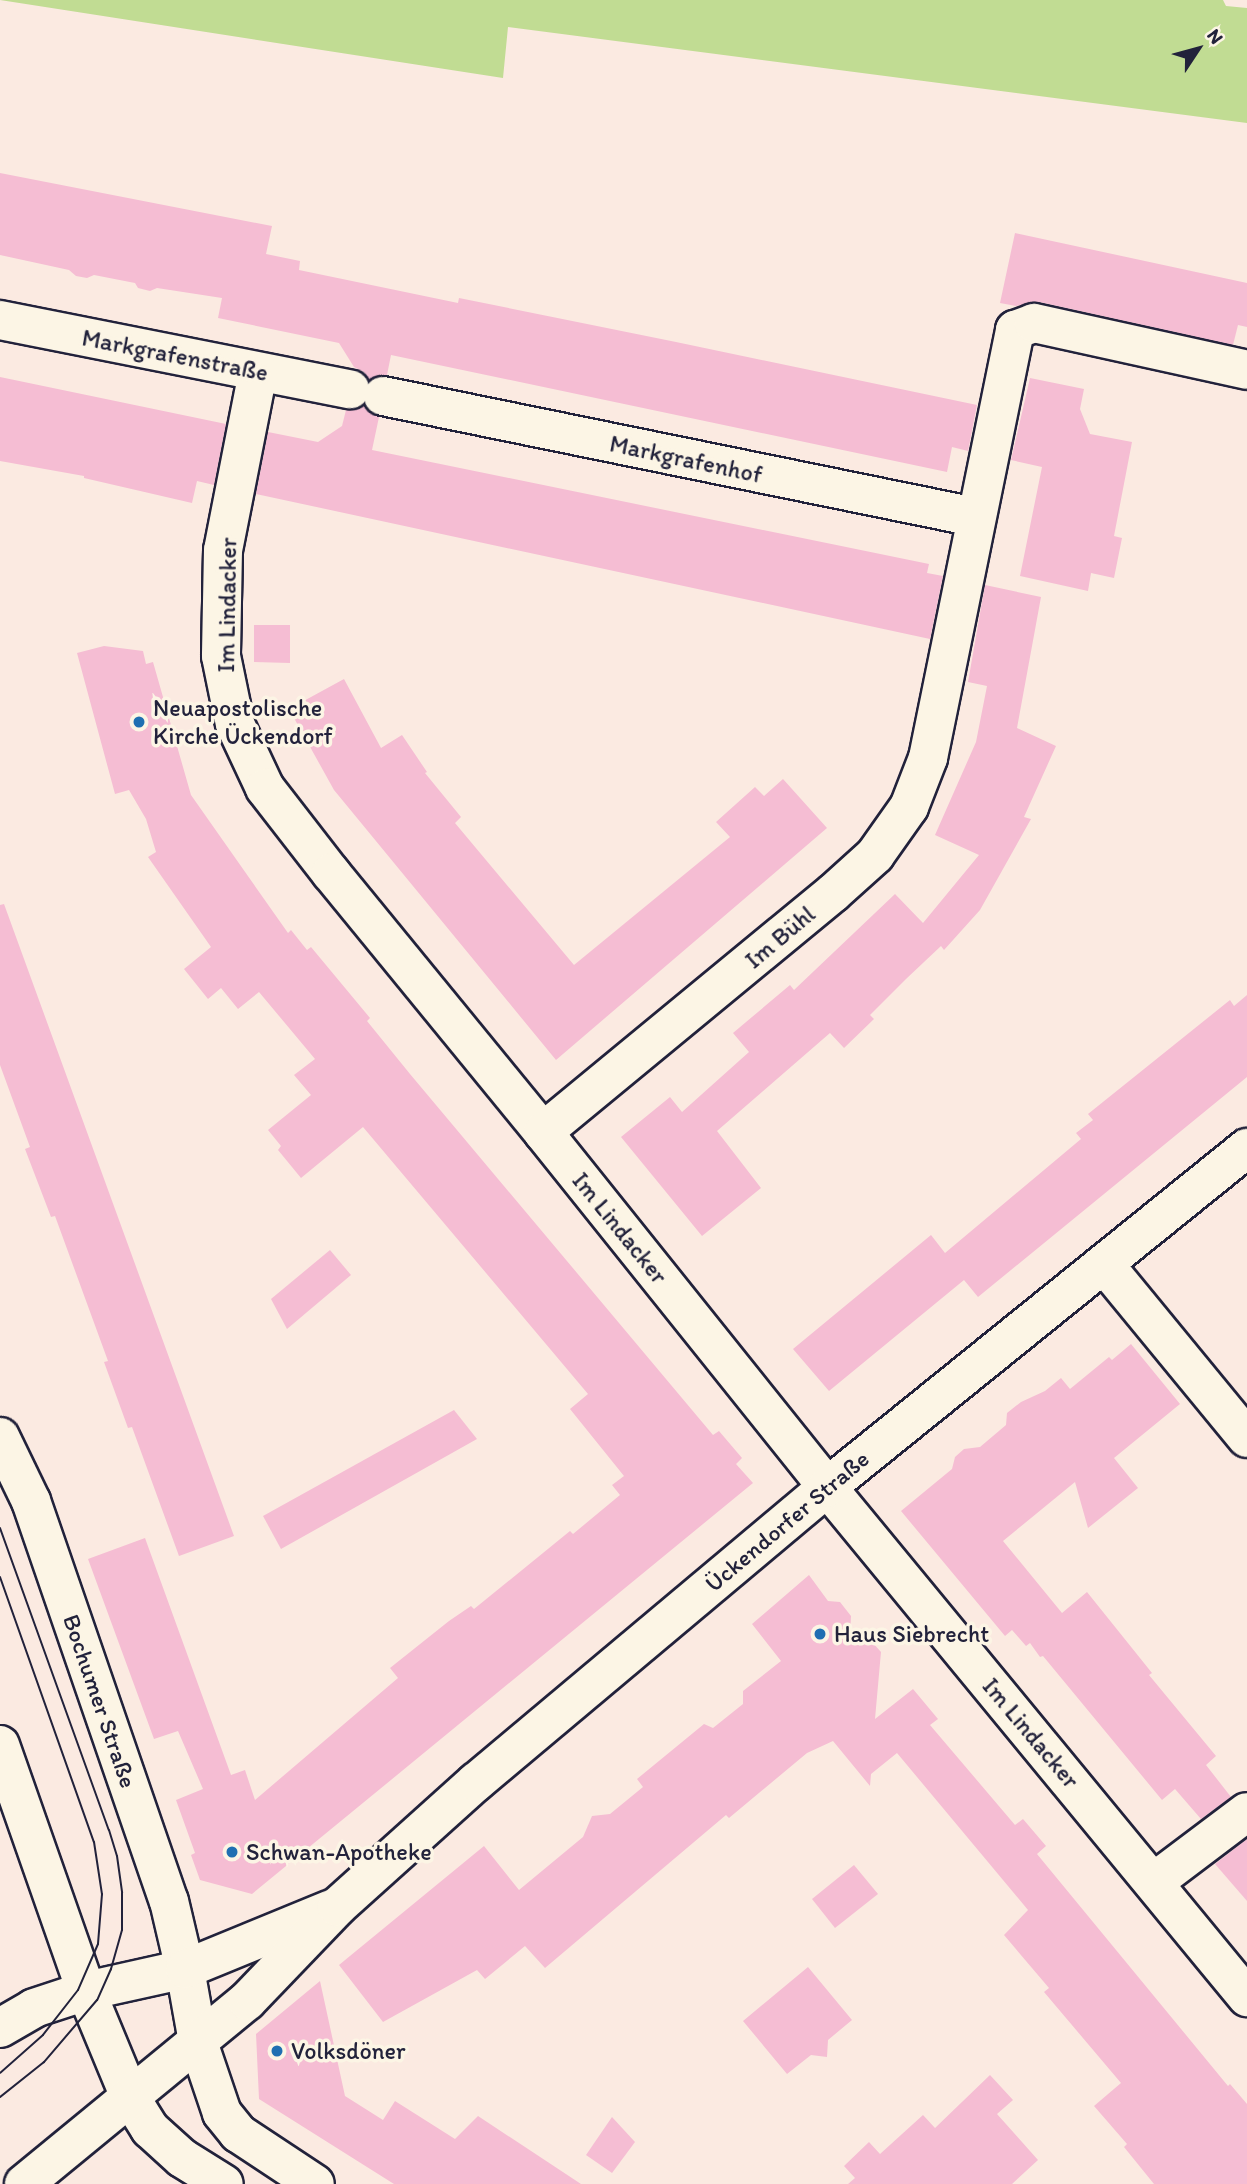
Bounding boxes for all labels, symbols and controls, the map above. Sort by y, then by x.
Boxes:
north arrow [1163,14,1233,84]
text: N [1202,24,1228,48]
street label: Markgrafenstraße [80,323,270,387]
street label: Markgrafenhof [607,429,765,489]
street label: Im Lindacker [211,537,243,673]
place label: Neuapostolische Kirche Ückendorf [153,694,332,750]
marker: Neuapostolische Kirche Ückendorf [131,714,147,730]
street label: Im Bühl [739,899,821,975]
street label: Im Lindacker [566,1166,674,1290]
street label: Ückendorfer Straße [699,1444,875,1598]
street label: Bochumer Straße [57,1611,143,1791]
place label: Haus Siebrecht [834,1620,990,1648]
marker: Haus Siebrecht [812,1626,828,1642]
street label: Im Lindacker [976,1672,1086,1794]
place label: Schwan-Apotheke [246,1838,432,1866]
marker: Schwan-Apotheke [224,1844,240,1860]
place label: Volksdöner [291,2037,406,2065]
marker: Volksdöner [269,2043,285,2059]

